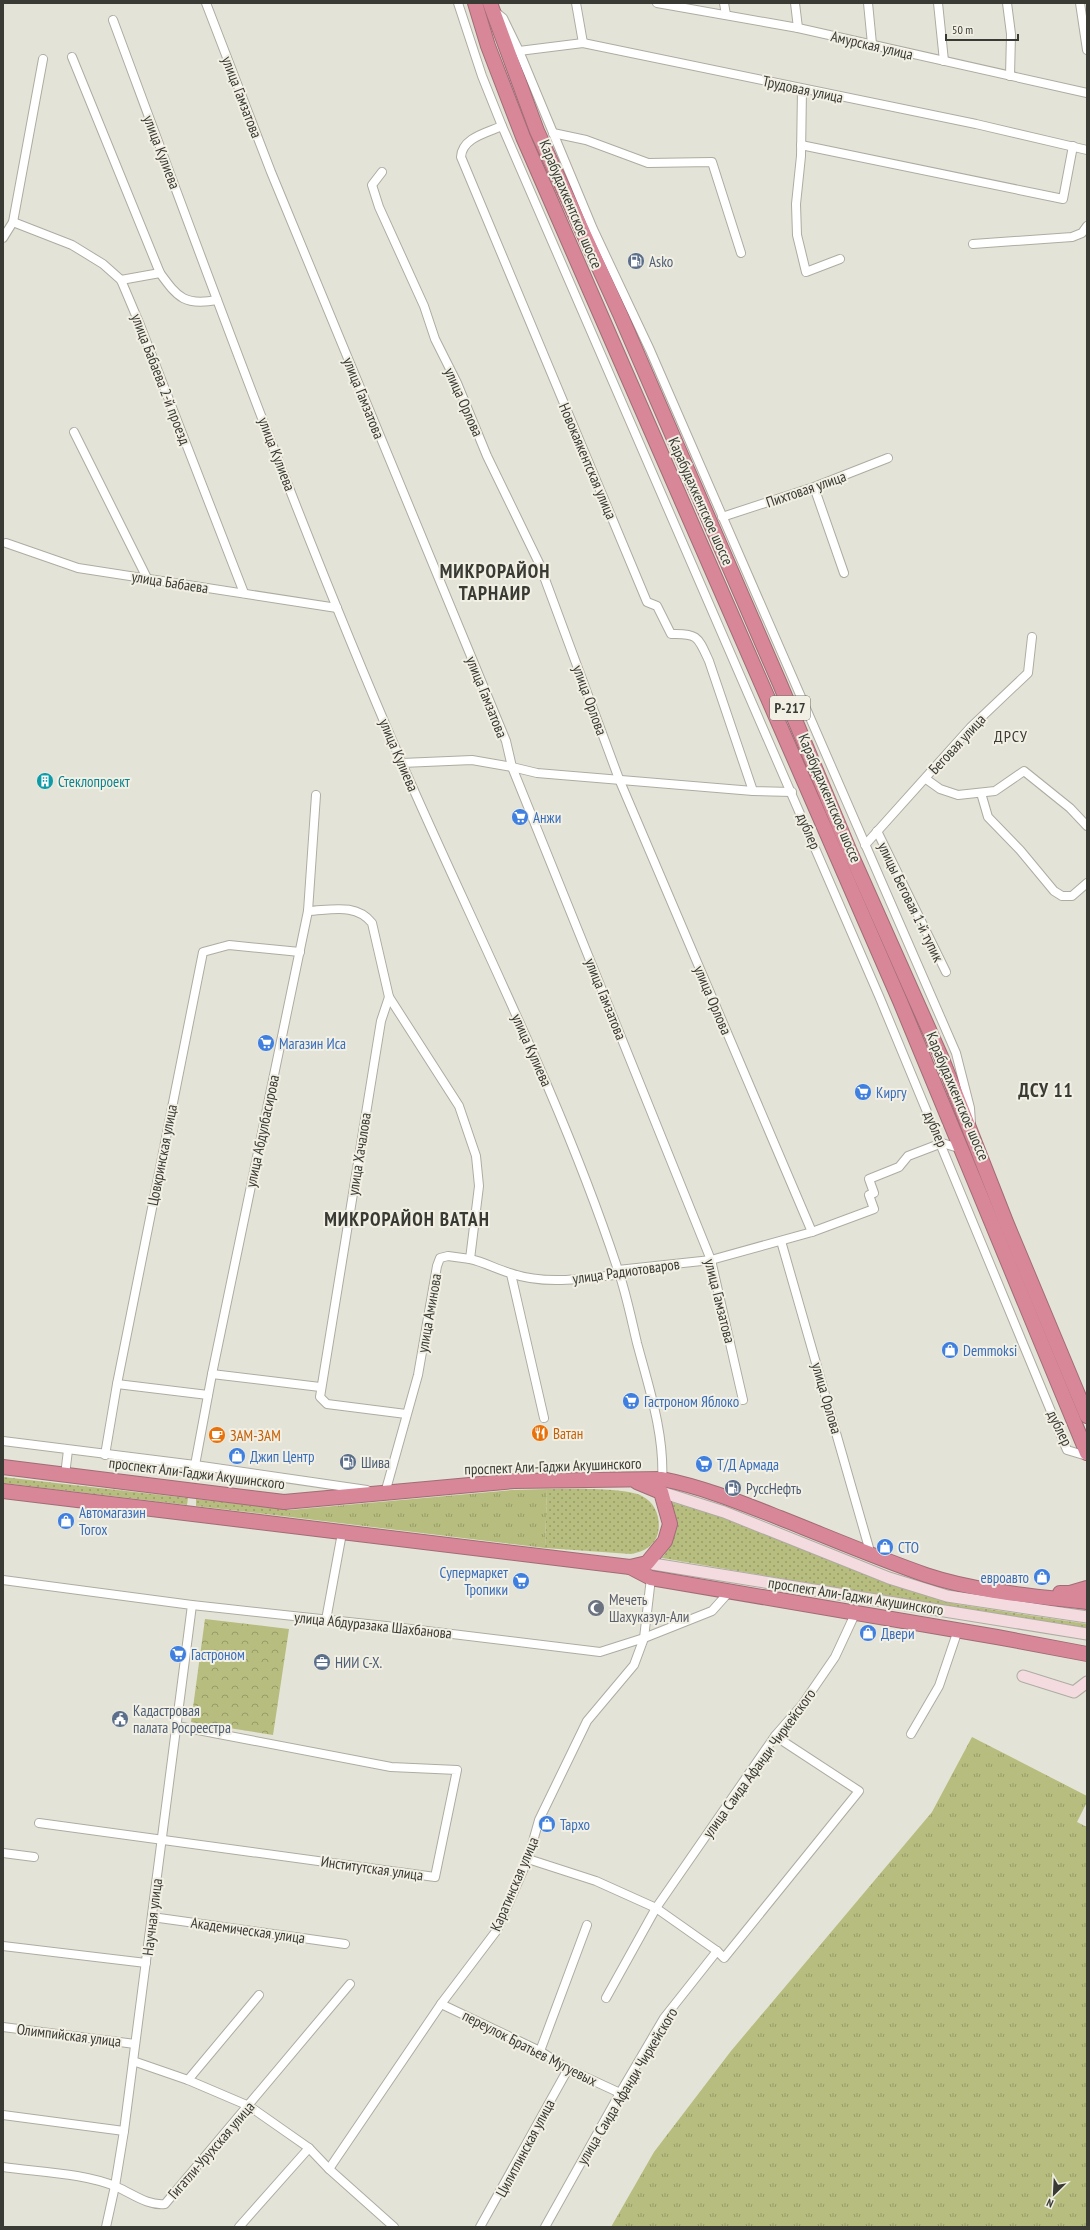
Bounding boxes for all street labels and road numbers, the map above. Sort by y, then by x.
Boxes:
street label: Амурская улица [829,26,915,64]
street label: улица Гамзатова [218,53,266,141]
street label: Трудовая улица [761,71,845,107]
street label: улица Кулиева [139,112,185,192]
street label: Карабудахкентское шоссе [535,137,607,271]
street label: улица Бабаева 2-й проезд [127,311,195,448]
street label: улица Гамзатова [339,354,389,442]
street label: улица Орлова [440,365,488,439]
street label: Новокаякентская улица [555,400,621,522]
street label: улица Кулиева [254,414,300,494]
street label: Карабудахкентское шоссе [664,434,738,568]
street label: Пихтовая улица [763,466,849,512]
street label: улица Бабаева [130,567,210,597]
street label: улица Гамзатова [462,653,512,741]
street label: улица Орлова [569,662,611,738]
road number: Р-217 [770,696,810,720]
street label: Беговая улица [924,710,990,778]
street label: улица Кулиева [375,716,423,794]
street label: Карабудахкентское шоссе [794,731,866,865]
street label: дублер [793,810,825,852]
street label: улицы Беговая 1-й тупик [874,839,948,965]
street label: улица Гамзатова [581,955,631,1043]
street label: улица Орлова [690,963,736,1037]
street label: улица Кулиева [508,1011,556,1089]
street label: Карабудахкентское шоссе [922,1029,994,1163]
street label: улица Абдулбасирова [241,1073,283,1189]
street label: Цовкринская улица [143,1103,181,1207]
street label: дублер [920,1108,952,1150]
street label: улица Хачалова [343,1111,375,1197]
street label: улица Радиотоваров [571,1254,681,1288]
street label: улица Гамзатова [700,1257,740,1345]
street label: улица Аминова [413,1272,445,1354]
street label: улица Орлова [808,1360,846,1436]
street label: дублер [1043,1407,1077,1449]
street label: проспект Али-Гаджи Акушинского [108,1453,286,1493]
street label: проспект Али-Гаджи Акушинского [464,1453,642,1479]
street label: проспект Али-Гаджи Акушинского [767,1573,945,1619]
street label: улица Абдуразака Шахбанова [293,1607,453,1643]
street label: улица Саида Афанди Чиркейского [698,1685,820,1841]
street label: Каратинская улица [486,1834,542,1934]
street label: Институтская улица [320,1851,424,1885]
street label: Научная улица [138,1877,166,1957]
street label: Академическая улица [190,1913,306,1947]
street label: улица Саида Афанди Чиркейского [573,2004,681,2168]
street label: переулок Братьев Мугуевых [459,2006,601,2090]
street label: Олимпийская улица [16,2019,122,2051]
street label: Цилитлинская улица [491,2096,559,2200]
street label: Гигатли-Урухская улица [164,2097,258,2203]

